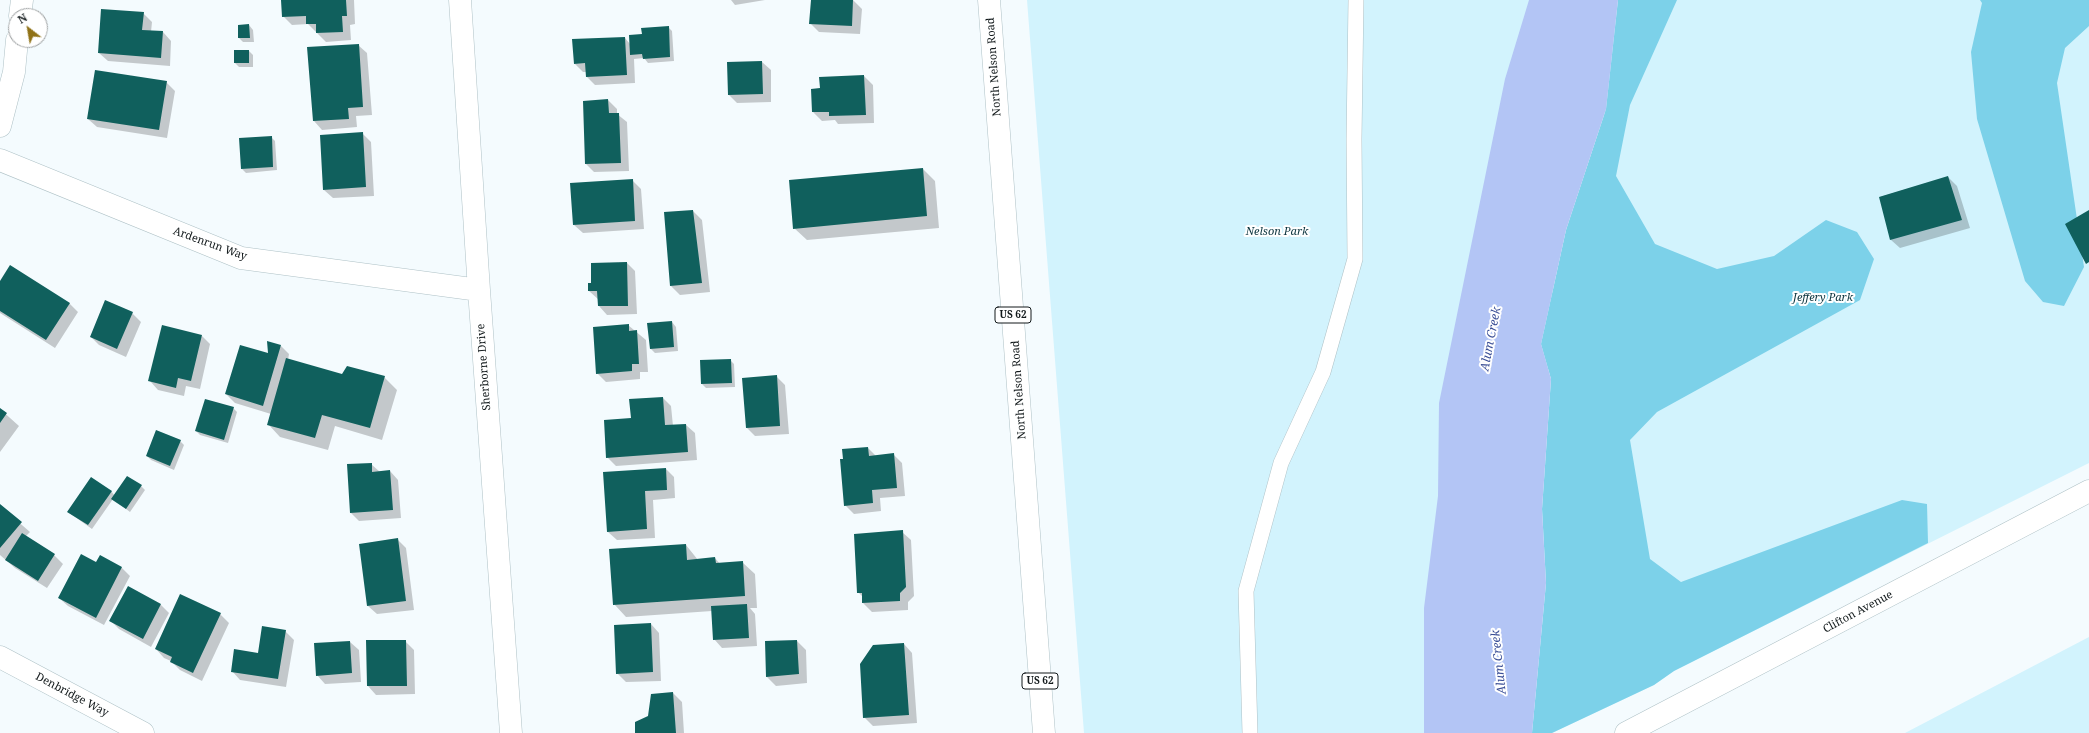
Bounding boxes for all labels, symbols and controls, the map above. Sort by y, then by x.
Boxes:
north arrow [8,8,48,48]
text: N [14,9,30,27]
street label: North Nelson Road [984,17,1004,117]
street label: Ardenrun Way [171,225,249,263]
park label: Nelson Park [1246,225,1308,239]
park label: Jeffery Park [1793,291,1853,305]
water label: Alum Creek [1478,306,1504,372]
road number: US 62 [995,307,1031,323]
street label: Sherborne Drive [474,323,494,411]
street label: North Nelson Road [1009,340,1029,440]
street label: Clifton Avenue [1821,588,1895,636]
water label: Alum Creek [1488,629,1510,695]
street label: Denbridge Way [33,670,111,720]
road number: US 62 [1022,673,1058,689]

